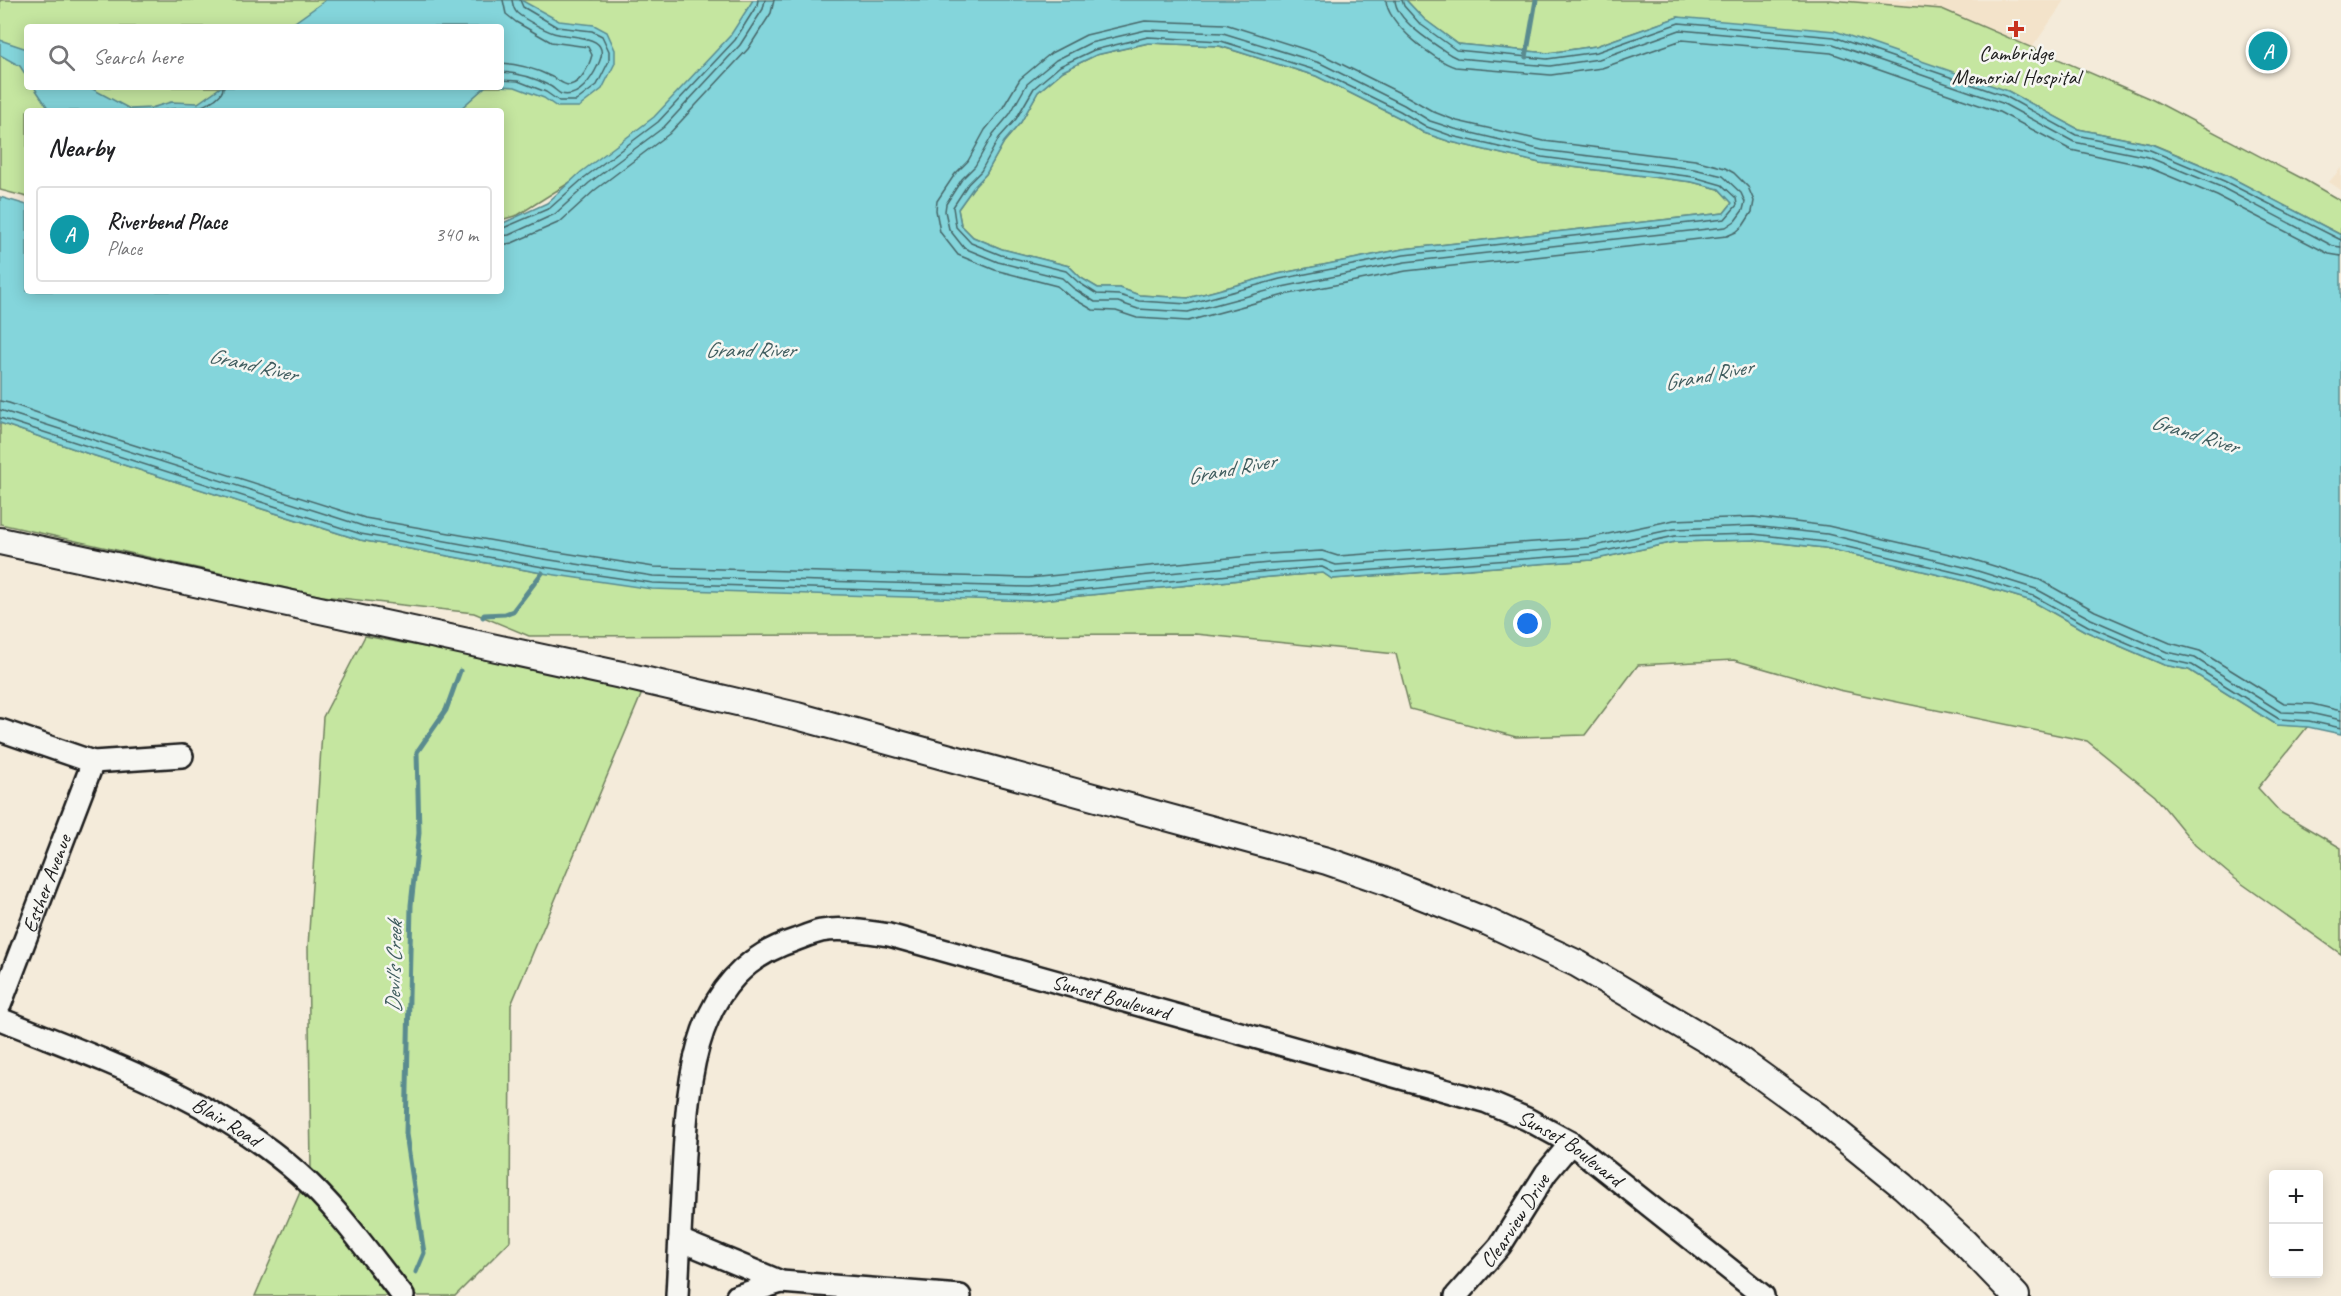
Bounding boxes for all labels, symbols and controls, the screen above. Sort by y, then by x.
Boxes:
marker: Cambridge Memorial Hospital [2007,20,2025,38]
search box [24,24,504,90]
pin: A [2248,28,2288,74]
place label: Cambridge Memorial Hospital [1952,40,2084,90]
icon: search [45,41,78,74]
text: Search here [93,43,183,71]
text: Nearby [48,131,113,164]
text: Riverbend Place [107,208,227,236]
text: A [64,222,75,247]
text: 340 m [435,222,478,247]
text: Place [107,236,142,261]
water label: Grand River [705,336,798,364]
water label: Grand River [206,341,302,389]
water label: Grand River [1662,352,1758,397]
water label: Grand River [2148,407,2245,461]
water label: Grand River [1185,446,1281,491]
your location [1513,609,1542,638]
street label: Esther Avenue [16,829,78,936]
water label: Devil's Creek [379,917,409,1013]
street label: Sunset Boulevard [1049,968,1176,1027]
street label: Blair Road [188,1091,268,1154]
street label: Sunset Boulevard [1514,1104,1631,1195]
street label: Clearview Drive [1474,1168,1556,1273]
map controls [2269,1170,2323,1278]
button: + [2269,1170,2323,1224]
button: − [2269,1224,2323,1278]

